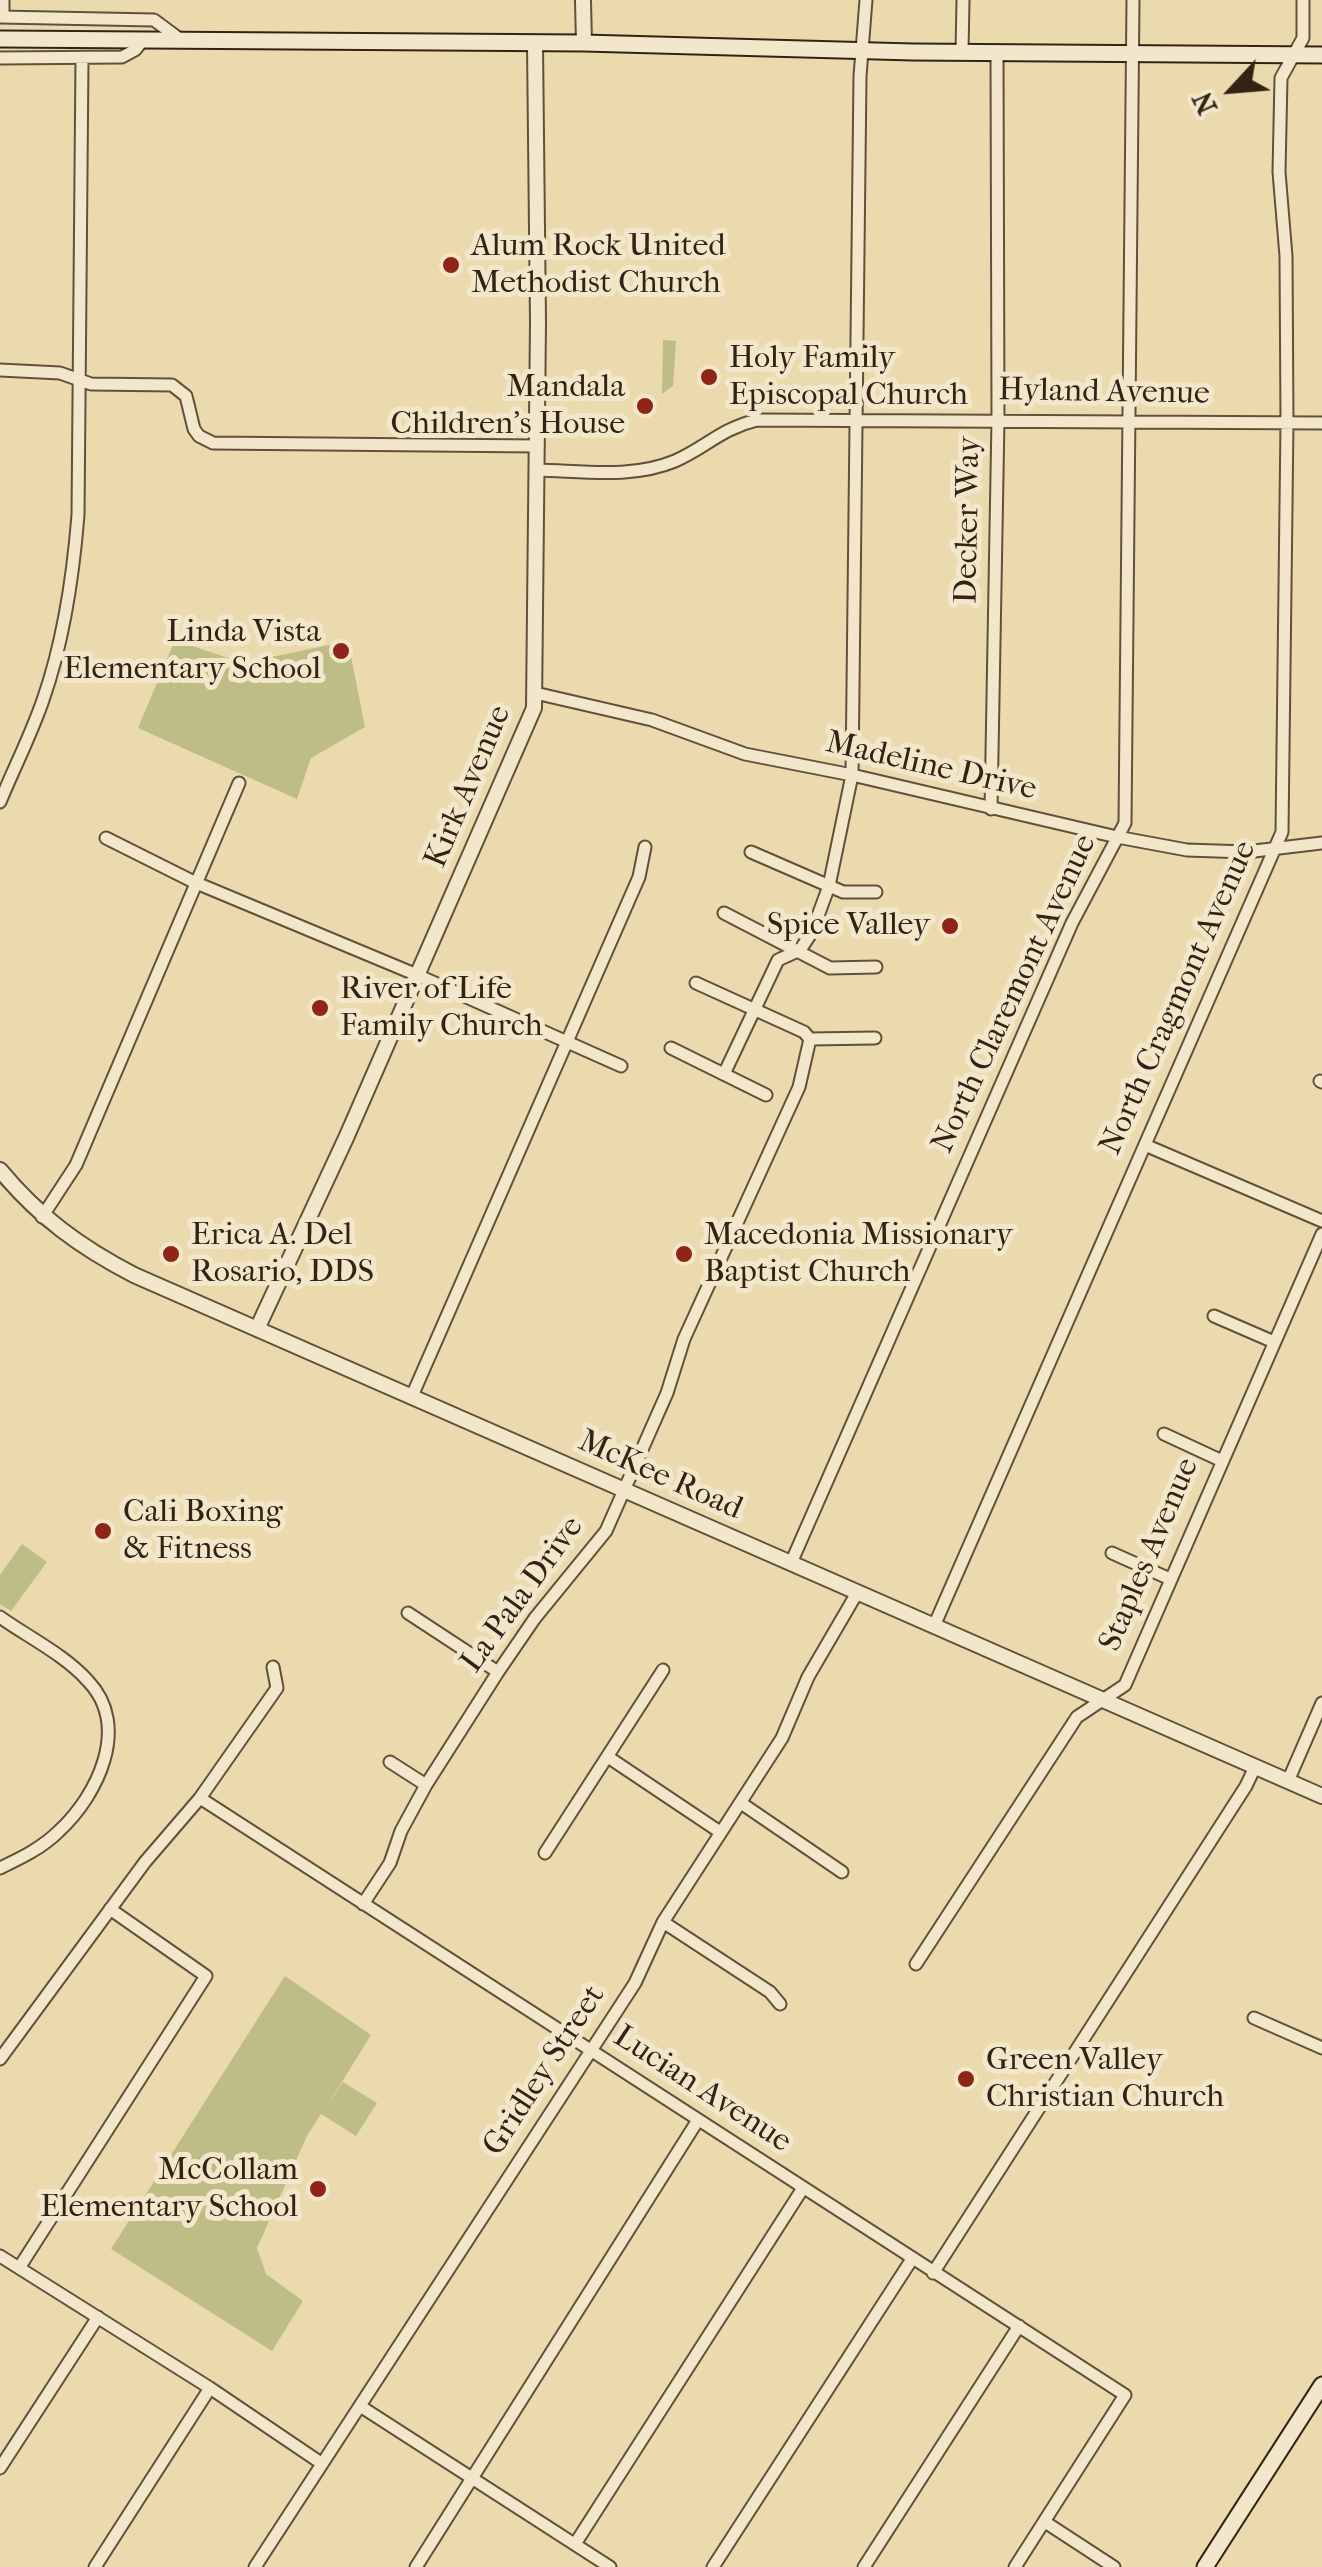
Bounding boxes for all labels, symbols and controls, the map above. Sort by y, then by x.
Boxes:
north arrow [1182,40,1282,140]
text: N [1185,87,1224,120]
place label: Alum Rock United Methodist Church [471,228,726,303]
marker: Alum Rock United Methodist Church [440,254,462,276]
place label: Holy Family Episcopal Church [729,340,968,415]
marker: Holy Family Episcopal Church [698,366,720,388]
place label: Mandala Children’s House [390,369,625,444]
street label: Hyland Avenue [998,372,1210,414]
marker: Mandala Children’s House [634,395,656,417]
street label: Decker Way [948,436,990,604]
place label: Linda Vista Elementary School [63,614,321,689]
marker: Linda Vista Elementary School [330,640,352,662]
street label: Kirk Avenue [418,700,520,874]
street label: Madeline Drive [822,724,1040,810]
street label: North Claremont Avenue [924,829,1106,1159]
street label: North Cragmont Avenue [1092,835,1266,1161]
place label: Spice Valley [767,907,930,945]
marker: Spice Valley [939,915,961,937]
place label: River of Life Family Church [340,971,543,1046]
marker: River of Life Family Church [309,997,331,1019]
place label: Erica A. Del Rosario, DDS [191,1217,374,1292]
place label: Macedonia Missionary Baptist Church [704,1217,1013,1292]
marker: Erica A. Del Rosario, DDS [160,1243,182,1265]
marker: Macedonia Missionary Baptist Church [673,1243,695,1265]
street label: McKee Road [572,1423,748,1529]
street label: Staples Avenue [1092,1453,1208,1657]
place label: Cali Boxing & Fitness [123,1494,283,1569]
street label: La Pala Drive [454,1509,592,1681]
marker: Cali Boxing & Fitness [92,1520,114,1542]
street label: Gridley Street [476,1979,614,2163]
street label: Lucian Avenue [606,2018,798,2162]
place label: Green Valley Christian Church [986,2042,1224,2117]
marker: Green Valley Christian Church [955,2068,977,2090]
place label: McCollam Elementary School [40,2152,298,2227]
marker: McCollam Elementary School [307,2178,329,2200]

